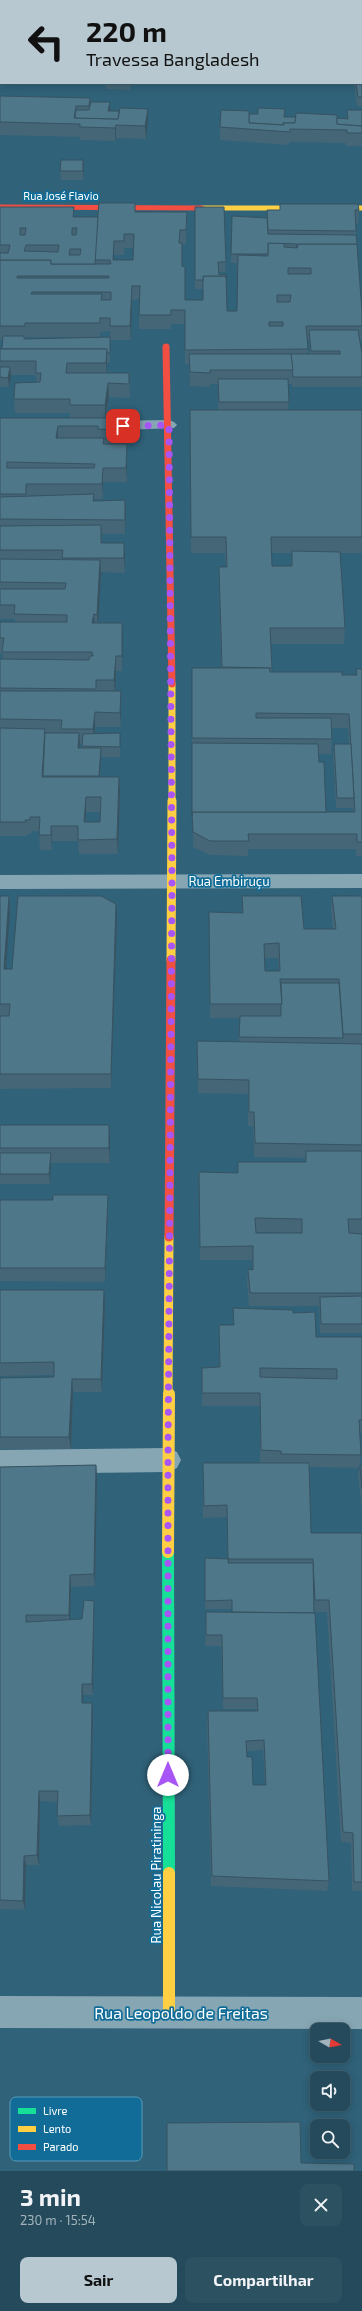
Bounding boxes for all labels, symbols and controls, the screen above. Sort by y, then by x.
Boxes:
text: 220 m [86,14,167,48]
icon: left [20,16,72,68]
text: Travessa Bangladesh [86,48,260,70]
street label: Rua José Flavio [23,189,99,202]
pin [106,409,140,443]
icon: arrive [112,415,134,437]
street label: Rua Embiruçu [188,873,270,890]
position arrow [147,1754,189,1796]
street label: Rua Nicolau Piratininga [148,1807,164,1943]
street label: Rua Leopoldo de Freitas [94,2003,268,2022]
north arrow [310,2023,350,2063]
map controls [310,2023,350,2159]
button: sound [310,2071,350,2111]
legend [10,2097,142,2161]
text: Livre [43,2104,67,2117]
button: search [310,2119,350,2159]
text: Lento [43,2122,71,2135]
text: Parado [43,2140,79,2153]
text: 3 min [20,2182,81,2211]
button: close [300,2184,342,2226]
text: 230 m · 15:54 [20,2212,96,2228]
button: Sair [20,2257,177,2303]
button: Compartilhar [185,2257,342,2303]

